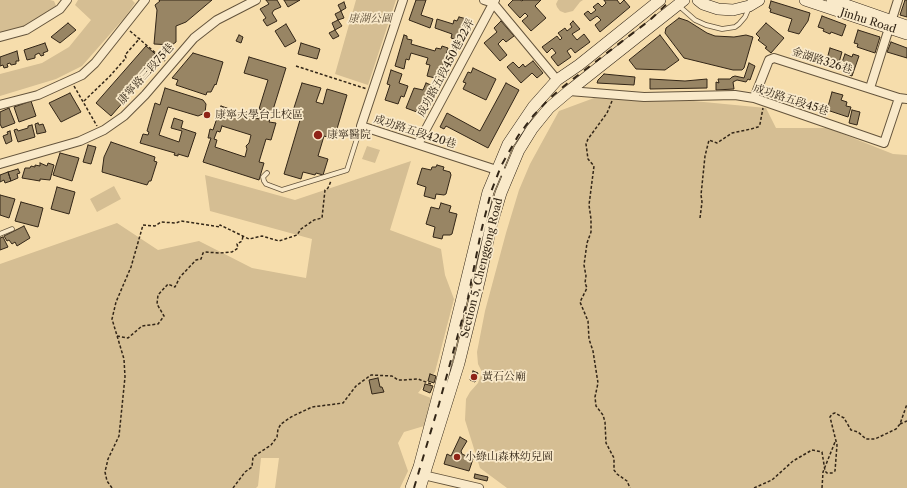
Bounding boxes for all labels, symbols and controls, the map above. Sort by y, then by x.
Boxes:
street label: Jinhu Road [838,6,898,36]
park label: 康湖公園 [348,12,392,26]
street label: 成功路五段450巷22弄 [415,17,477,119]
street label: 康寧路三段75巷 [115,41,177,107]
street label: 金湖路326巷 [790,45,854,77]
street label: 成功路五段45巷 [752,82,830,118]
place label: 康寧大學台北校區 [215,108,303,122]
marker: 康寧大學台北校區 [202,110,212,120]
street label: 成功路五段420巷 [372,112,458,152]
place label: 康寧醫院 [327,128,371,142]
marker: 康寧醫院 [312,129,324,141]
street label: Section 5, Chenggong Road [458,197,506,339]
place label: 黃石公廟 [482,370,526,384]
marker: 黃石公廟 [469,372,479,382]
place label: 小綠山森林幼兒園 [465,450,553,464]
marker: 小綠山森林幼兒園 [452,452,462,462]

